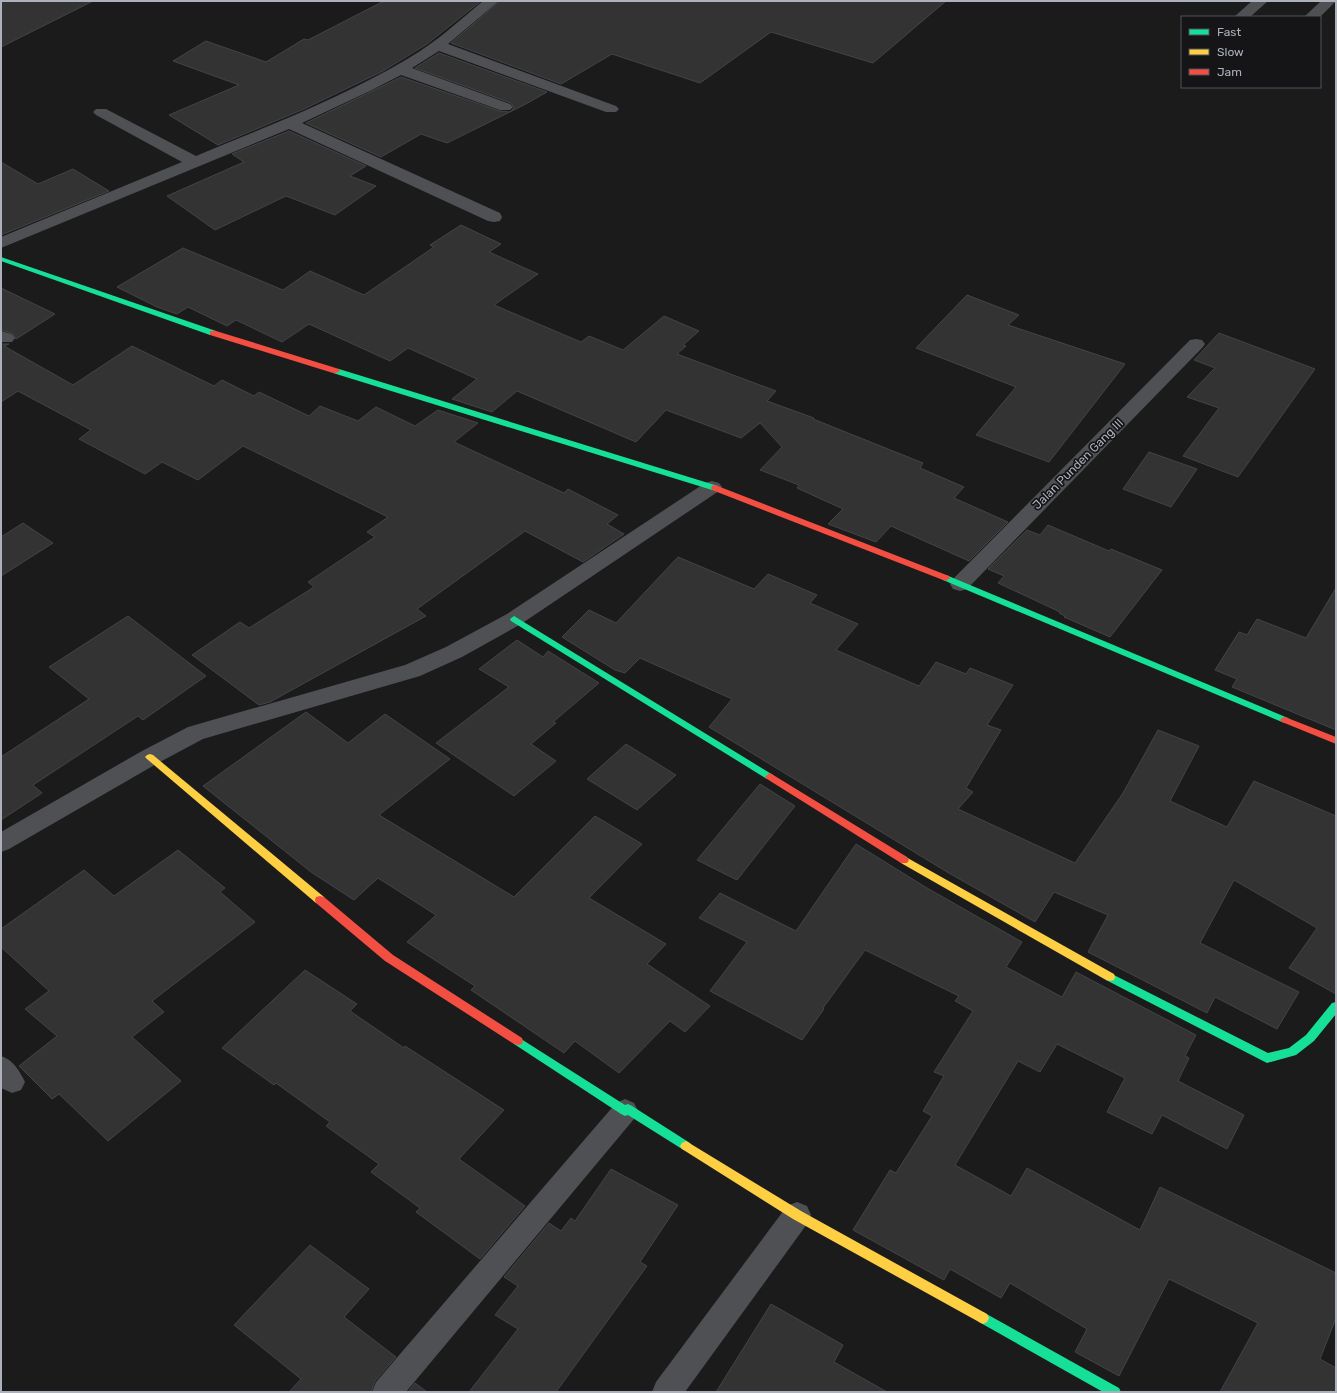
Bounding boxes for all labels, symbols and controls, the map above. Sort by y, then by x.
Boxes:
legend [1181,16,1321,88]
text: Fast [1217,25,1241,39]
text: Slow [1217,45,1244,59]
text: Jam [1217,65,1242,79]
street label: Jalan Punden Gang III [1030,416,1126,512]

